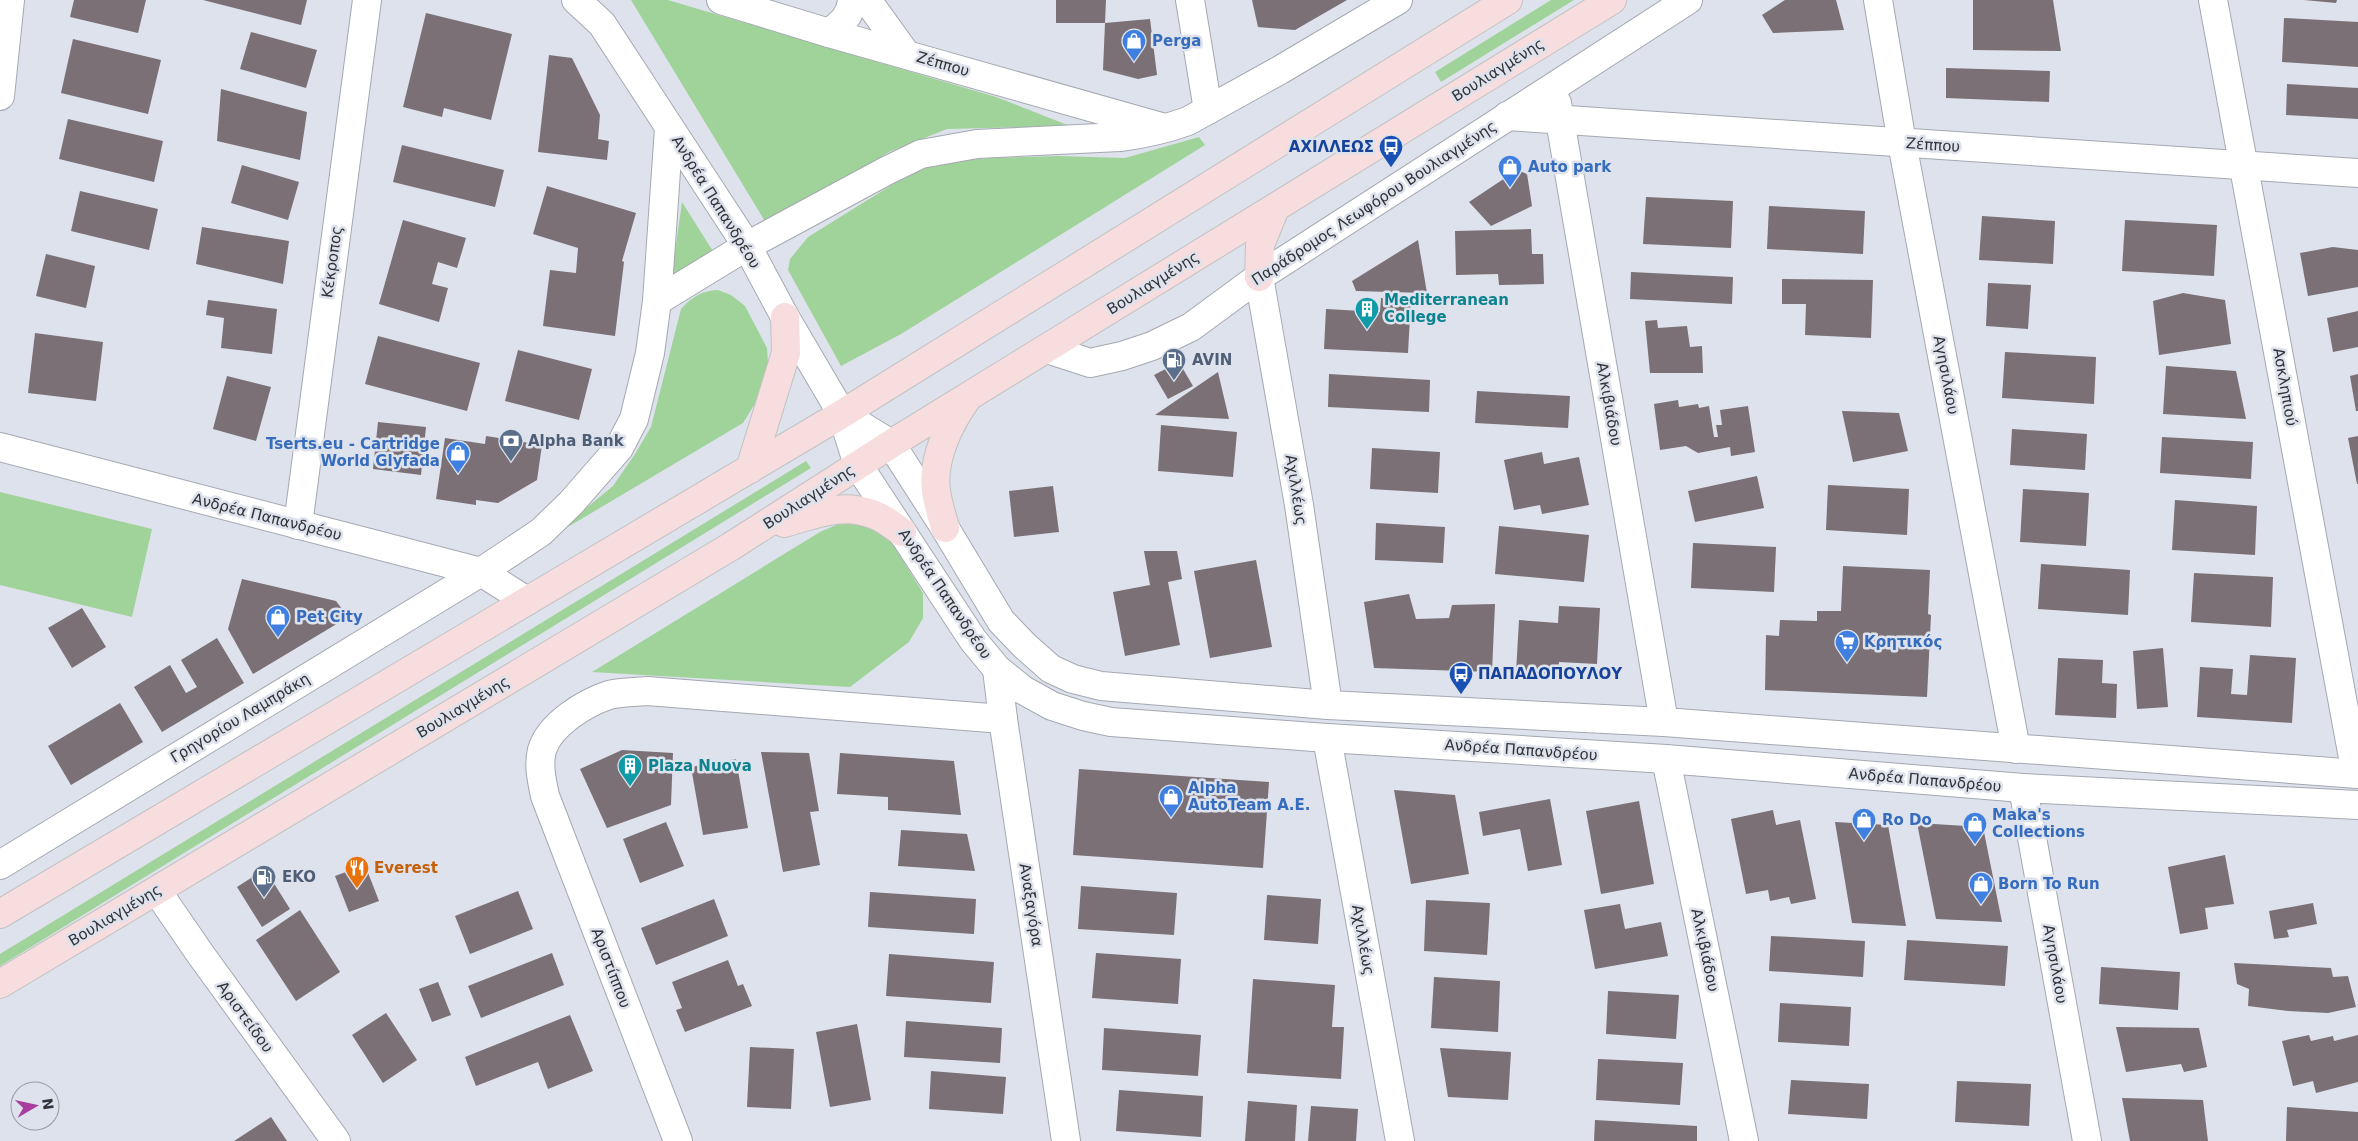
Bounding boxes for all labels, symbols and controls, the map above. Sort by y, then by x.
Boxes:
shop icon: Perga [1121,28,1147,62]
place label: Perga [1152,32,1201,50]
street label: Βουλιαγμένης [1449,34,1547,106]
street label: Ζέππου [914,48,972,80]
street label: Παράδρομος Λεωφόρου Βουλιαγμένης [1248,117,1500,289]
street label: Ανδρέα Παπανδρέου [668,132,764,272]
bus stop icon: ΑΧΙΛΛΕΩΣ [1378,134,1404,168]
street label: Ζέππου [1905,134,1961,156]
place label: ΑΧΙΛΛΕΩΣ [1289,138,1374,156]
shop icon: Auto park [1497,154,1523,188]
place label: Auto park [1528,158,1612,176]
street label: Κέκροπος [318,225,346,299]
street label: Βουλιαγμένης [1104,247,1202,319]
place label: Mediterranean College [1384,291,1509,326]
building icon: Mediterranean College [1354,296,1380,330]
street label: Αγησιλάου [1930,334,1962,416]
fuel station icon: AVIN [1161,347,1187,381]
street label: Ασκληπιού [2269,347,2301,427]
place label: AVIN [1192,351,1232,369]
street label: Αλκιβιάδου [1593,361,1625,447]
bank icon: Alpha Bank [498,428,524,462]
place label: Alpha Bank [528,432,625,450]
place label: Tserts.eu - Cartridge World Glyfada [266,435,440,470]
shop icon: Tserts.eu - Cartridge World Glyfada [445,440,471,474]
street label: Αχιλλέως [1282,453,1310,527]
street label: Βουλιαγμένης [760,461,858,533]
street label: Ανδρέα Παπανδρέου [190,490,344,544]
street label: Ανδρέα Παπανδρέου [895,525,995,663]
shop icon: Pet City [265,604,291,638]
place label: Pet City [296,608,363,626]
supermarket icon: Κρητικός [1834,629,1860,663]
place label: Κρητικός [1864,633,1942,651]
bus stop icon: ΠΑΠΑΔΟΠΟΥΛΟΥ [1448,661,1474,695]
place label: ΠΑΠΑΔΟΠΟΥΛΟΥ [1478,665,1623,683]
street label: Γρηγορίου Λαμπράκη [167,669,313,767]
street label: Βουλιαγμένης [413,672,513,742]
street label: Ανδρέα Παπανδρέου [1444,736,1598,764]
building icon: Plaza Nuova [617,753,643,787]
place label: Plaza Nuova [648,757,752,775]
street label: Ανδρέα Παπανδρέου [1848,764,2002,796]
place label: Alpha AutoTeam Α.Ε. [1188,779,1310,814]
shop icon: Alpha AutoTeam Α.Ε. [1158,784,1184,818]
place label: Maka's Collections [1992,806,2085,841]
shop icon: Ro Do [1851,807,1877,841]
place label: Ro Do [1882,811,1932,829]
shop icon: Maka's Collections [1962,811,1988,845]
restaurant icon: Everest [344,855,370,889]
place label: Everest [374,859,438,877]
street label: Αναξαγόρα [1016,862,1046,948]
fuel station icon: EKO [251,864,277,898]
place label: EKO [282,868,316,886]
shop icon: Born To Run [1968,871,1994,905]
place label: Born To Run [1998,875,2100,893]
street label: Βουλιαγμένης [65,880,165,950]
street label: Αχιλλέως [1348,903,1378,977]
street label: Αλκιβιάδου [1687,907,1723,993]
street label: Αγησιλάου [2039,923,2071,1005]
street label: Αριστίππου [587,925,635,1011]
street label: Αριστείδου [213,978,277,1056]
north arrow [10,1081,60,1131]
text: N [39,1097,57,1111]

